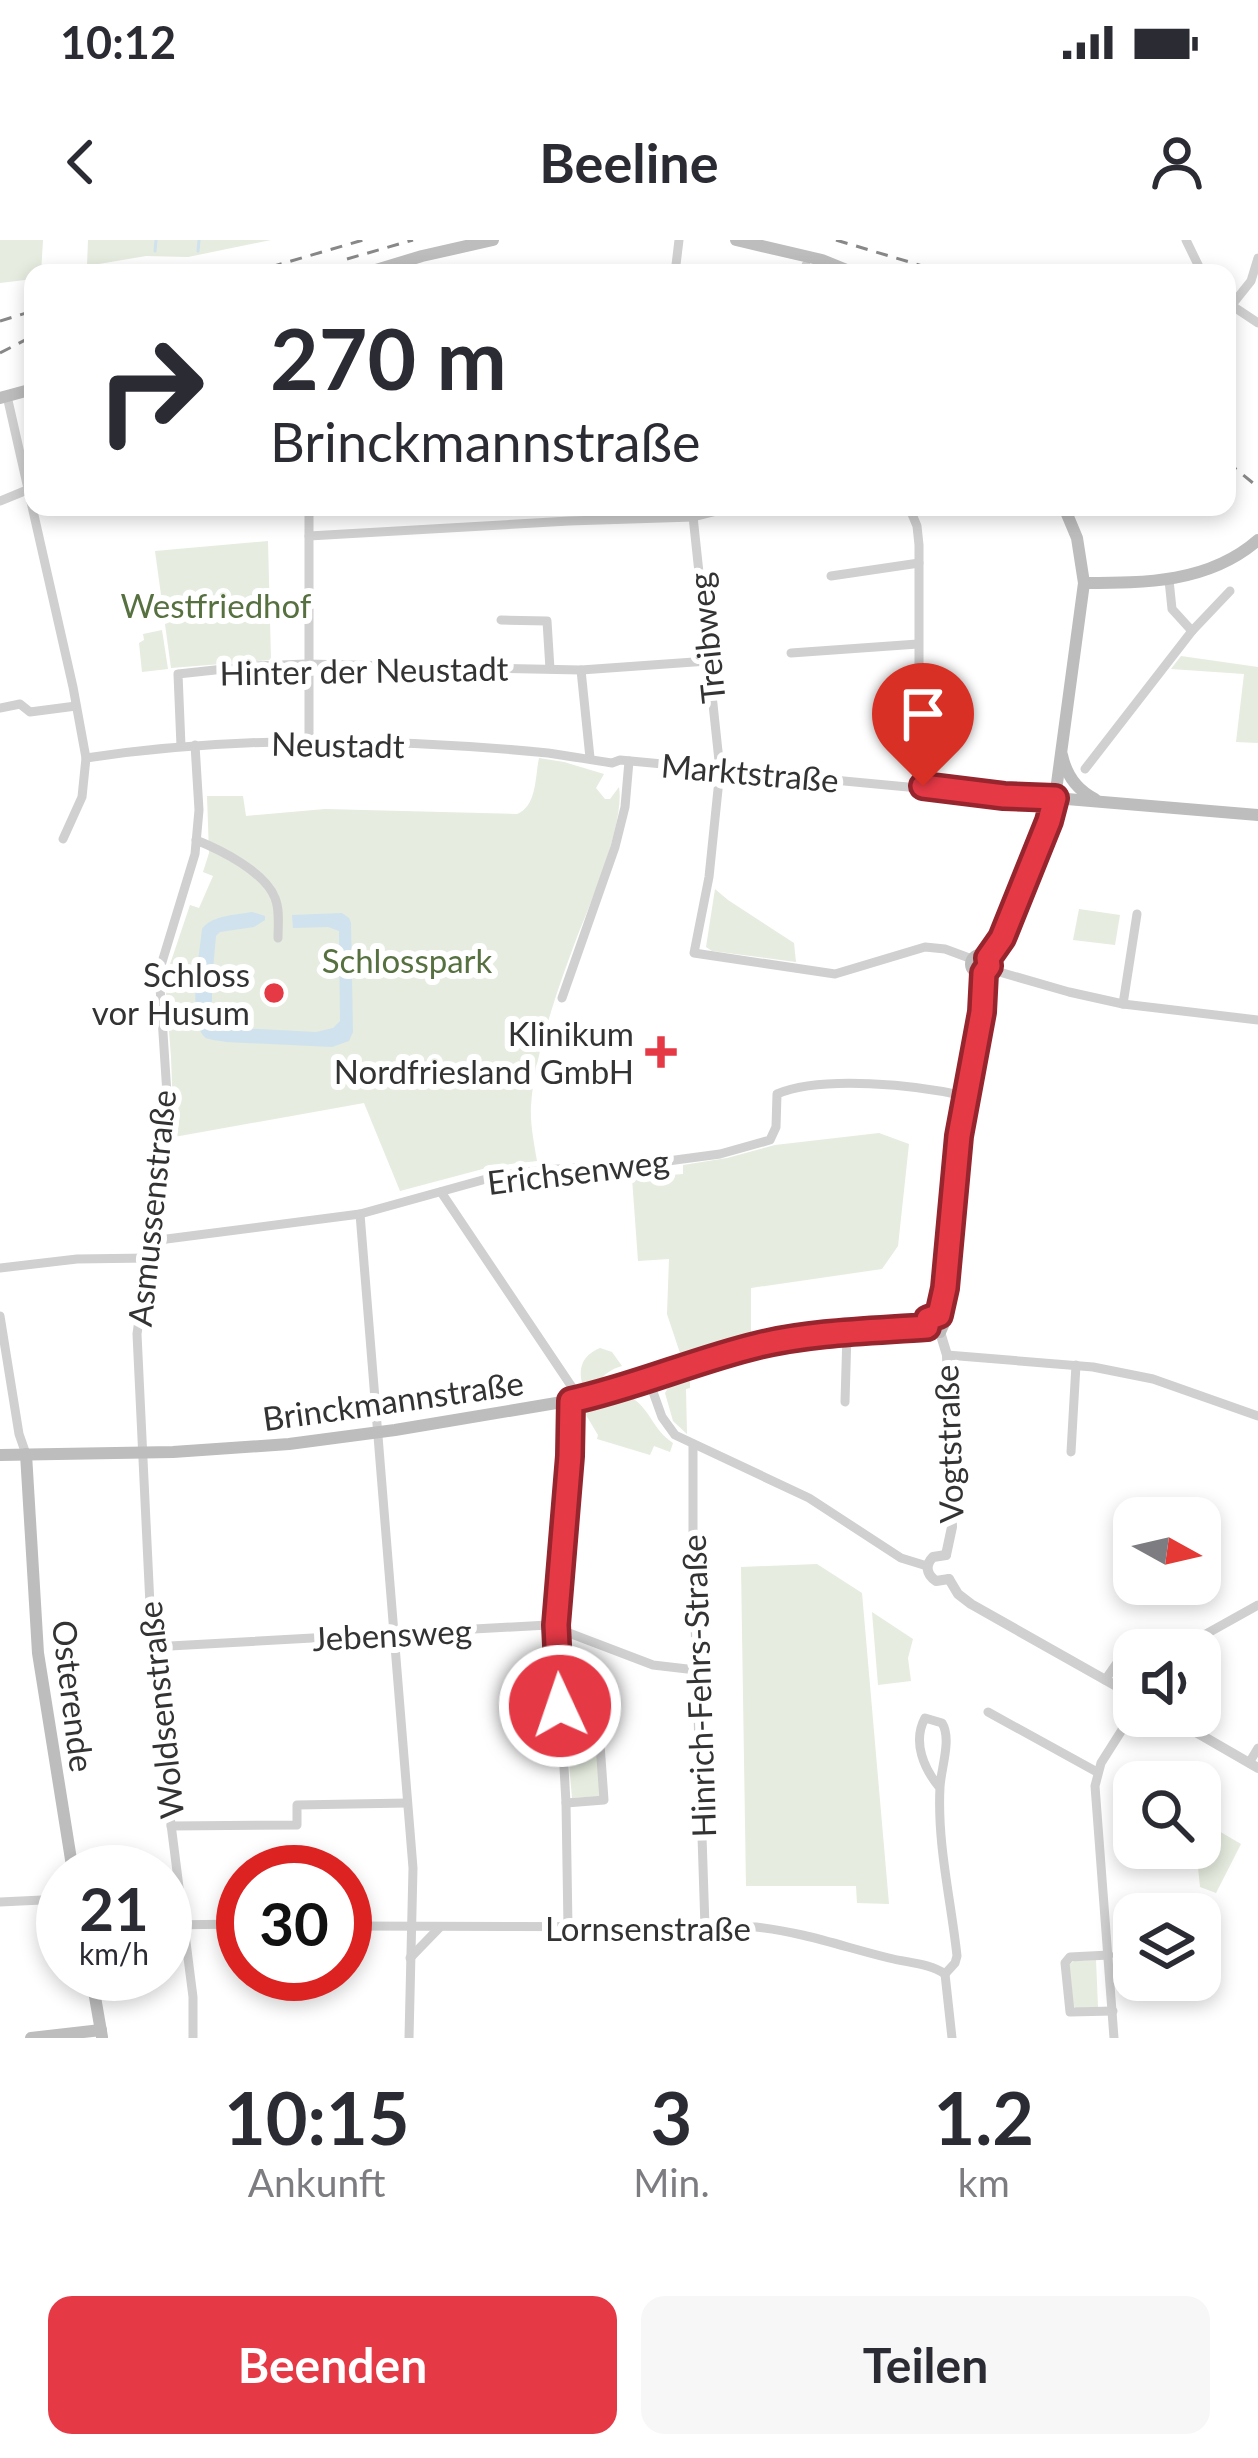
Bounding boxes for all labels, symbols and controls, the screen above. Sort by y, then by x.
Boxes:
text: 10:12 [60,15,176,69]
icon: back [48,129,114,195]
icon: person [1144,129,1210,195]
text: Beeline [539,130,719,195]
text: 270 m [270,307,507,408]
icon: right [72,312,228,468]
text: Brinckmannstraße [270,409,700,474]
street label: Treibweg [679,571,733,705]
park label: Westfriedhof [121,585,312,625]
street label: Hinter der Neustadt [219,647,509,693]
pin [872,663,974,786]
icon: arrive [890,681,956,747]
street label: Neustadt [271,723,405,765]
street label: Marktstraße [660,744,840,800]
park label: Schlosspark [322,940,493,980]
place label: Schloss vor Husum [92,954,250,1032]
marker: Schloss vor Husum [261,980,287,1006]
place label: Klinikum Nordfriesland GmbH [334,1013,634,1091]
marker: Klinikum Nordfriesland GmbH [645,1036,677,1068]
street label: Asmussenstraße [119,1088,183,1328]
street label: Erichsenweg [485,1140,671,1202]
street label: Brinckmannstraße [260,1362,526,1438]
street label: Vogtstraße [925,1364,971,1524]
north arrow [1113,1497,1221,1605]
map controls [1113,1497,1221,2001]
street label: Hinrich-Fehrs-Straße [673,1534,723,1838]
street label: Woldsenstraße [129,1599,191,1821]
street label: Jebensweg [311,1610,473,1658]
street label: Osterende [45,1618,103,1774]
button: sound [1113,1629,1221,1737]
position arrow [497,1643,623,1769]
button: search [1113,1761,1221,1869]
speed limit sign: 30 [216,1845,372,2001]
text: 21 [79,1872,149,1944]
button: layers [1113,1893,1221,2001]
street label: Lornsenstraße [545,1908,751,1948]
text: km/h [79,1935,149,1971]
text: 10:15 [224,2074,409,2160]
text: 3 [651,2074,692,2160]
text: 1.2 [933,2074,1034,2160]
text: Ankunft [248,2159,386,2205]
text: Min. [633,2159,710,2205]
text: km [958,2159,1010,2205]
button: Beenden [48,2296,617,2434]
button: Teilen [641,2296,1210,2434]

